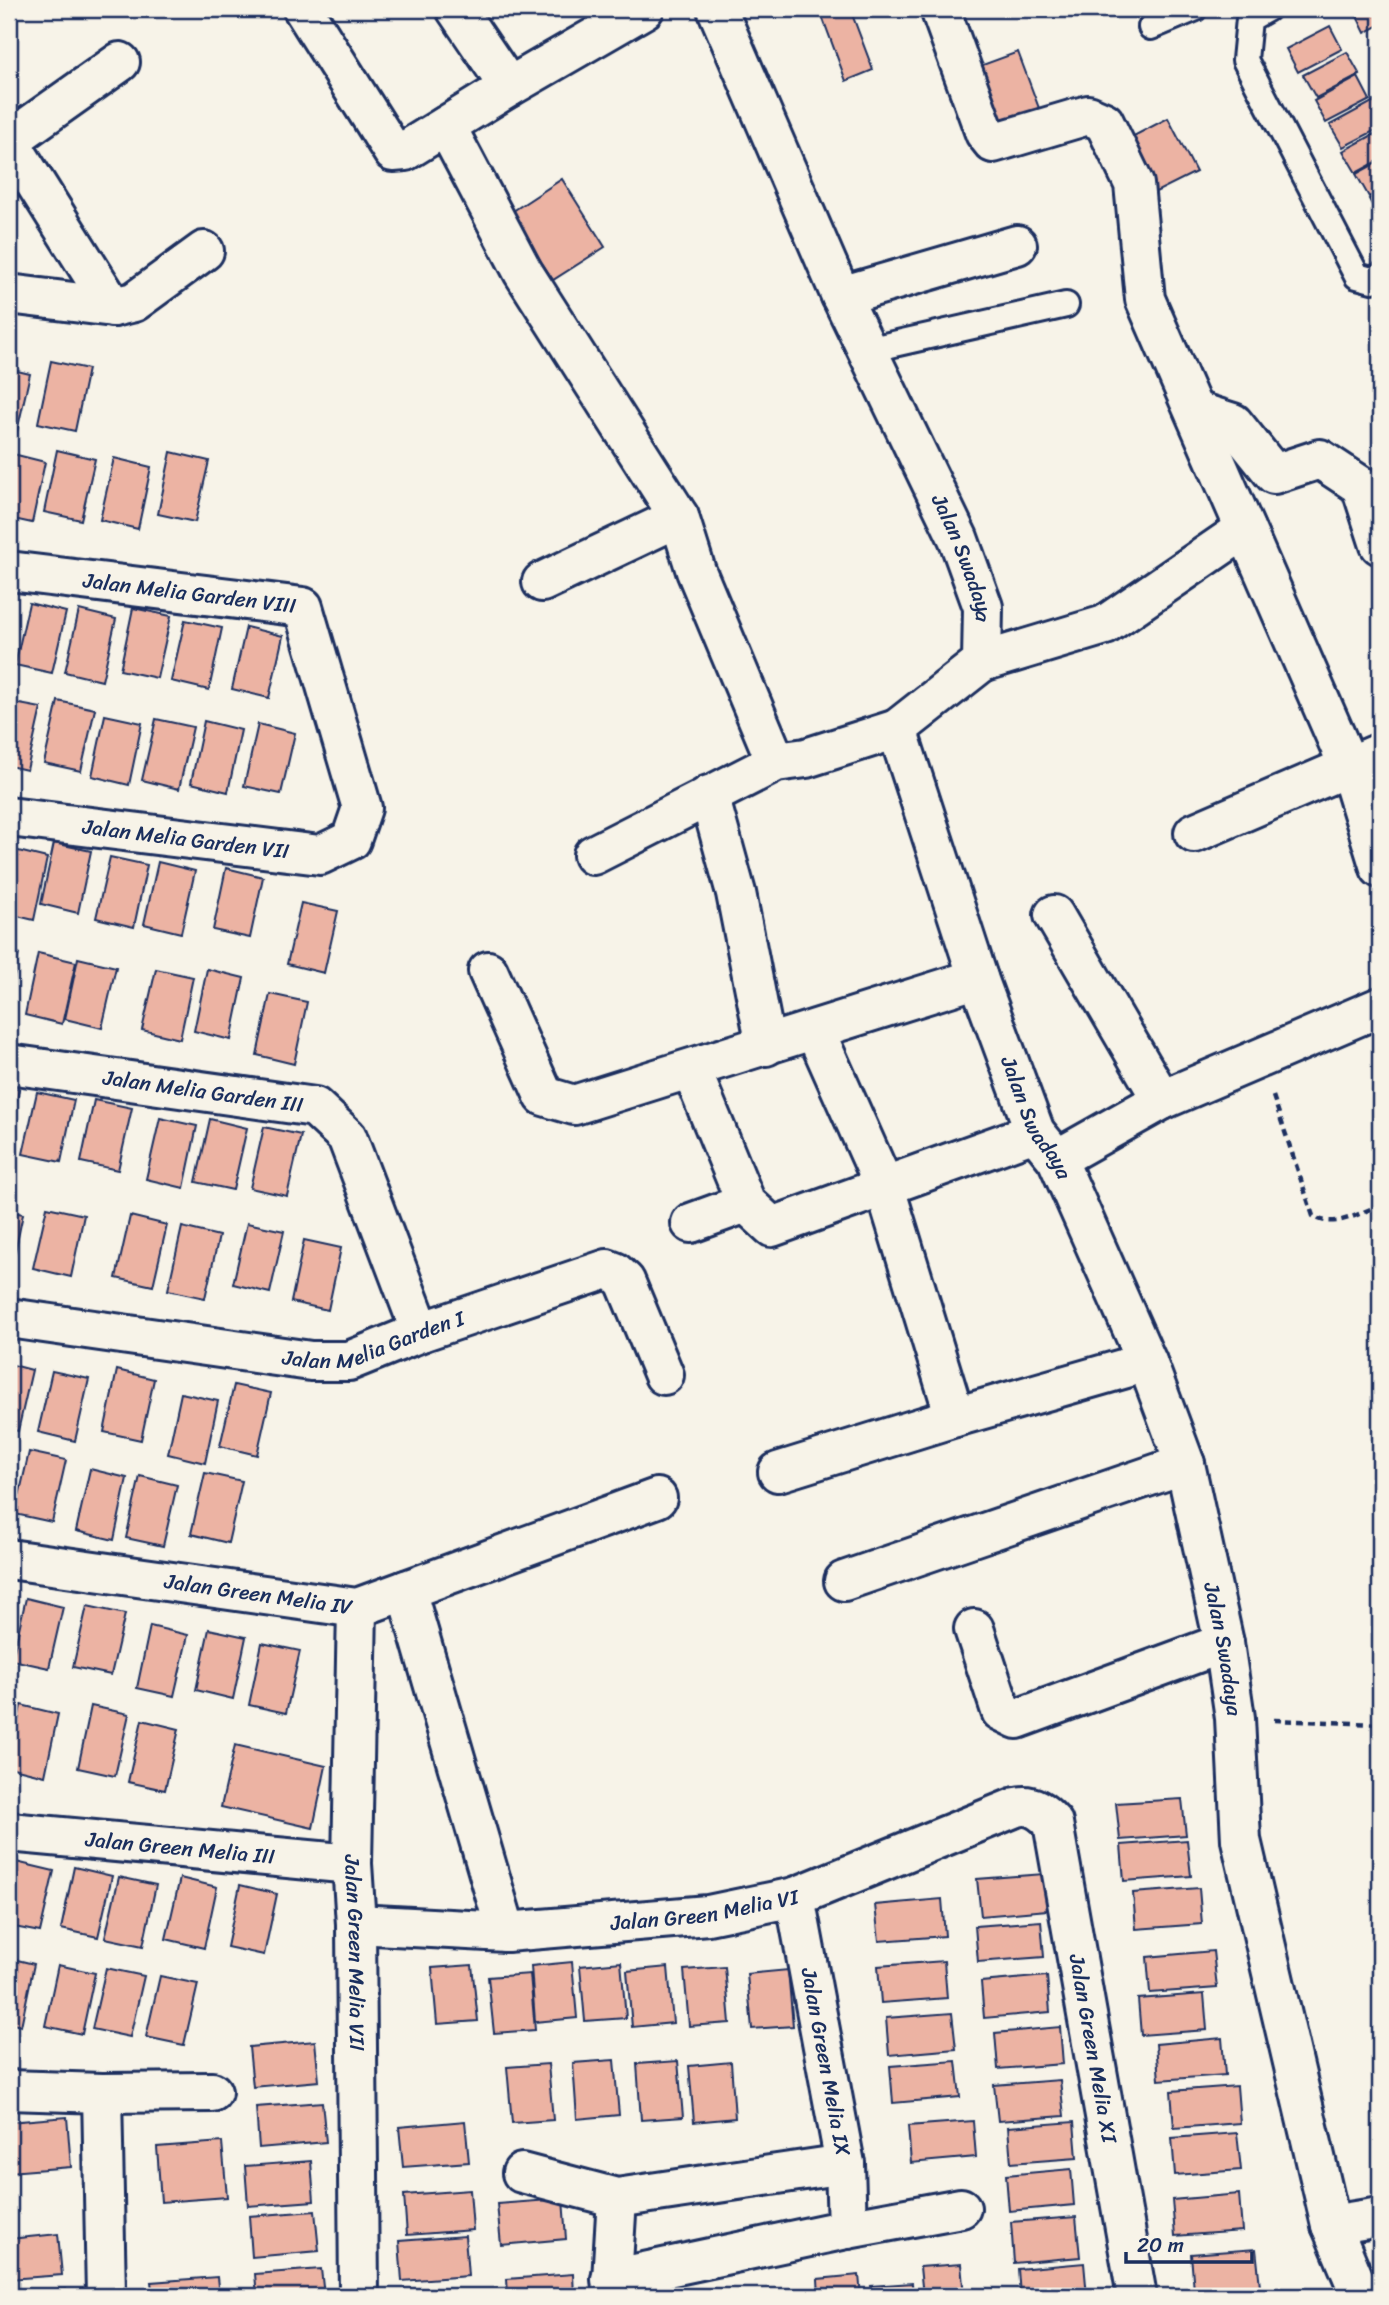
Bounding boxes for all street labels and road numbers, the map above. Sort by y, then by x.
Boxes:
street label: Jalan Swadaya [920,487,1002,623]
street label: Jalan Melia Garden VIII [80,561,299,625]
street label: Jalan Melia Garden VII [80,807,292,871]
street label: Jalan Swadaya [989,1050,1083,1186]
street label: Jalan Melia Garden III [99,1058,306,1124]
street label: Jalan Melia Garden I [279,1299,471,1380]
street label: Jalan Green Melia IV [161,1562,356,1626]
street label: Jalan Swadaya [1192,1578,1254,1719]
street label: Jalan Green Melia III [83,1820,277,1876]
street label: Jalan Green Melia VII [333,1854,376,2052]
street label: Jalan Green Melia VI [608,1877,803,1942]
street label: Jalan Green Melia XI [1057,1950,1129,2147]
street label: Jalan Green Melia IX [789,1964,862,2160]

